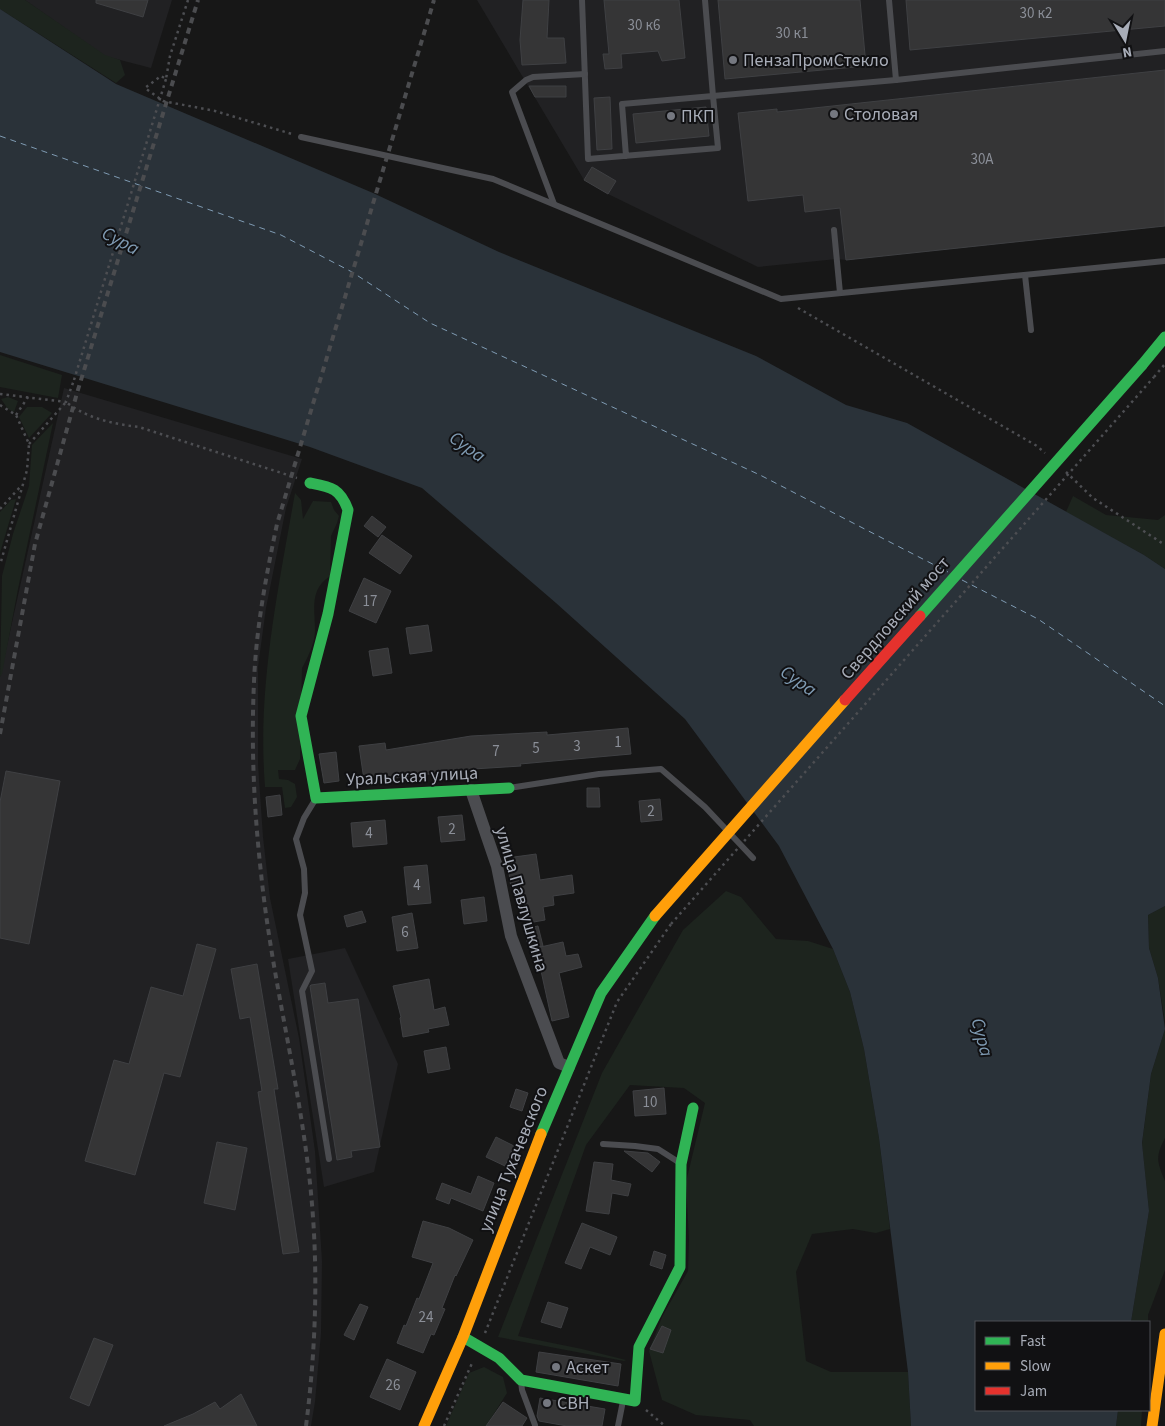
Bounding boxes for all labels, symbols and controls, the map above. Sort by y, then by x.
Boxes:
house number: 30 к2 [1020,3,1052,24]
house number: 30 к6 [628,15,660,36]
north arrow [1100,15,1150,65]
house number: 30 к1 [776,23,808,44]
text: N [1121,41,1133,62]
place label: ПензаПромСтекло [743,48,889,73]
marker: ПензаПромСтекло [727,54,739,66]
place label: Столовая [844,102,918,127]
place label: ПКП [681,104,715,129]
marker: Столовая [828,108,840,120]
marker: ПКП [665,110,677,122]
house number: 30А [970,149,994,170]
water label: Сура [97,220,144,262]
water label: Сура [443,425,491,469]
street label: Свердловский мост [835,552,956,685]
house number: 17 [363,591,377,612]
water label: Сура [774,659,822,703]
house number: 1 [614,732,622,753]
house number: 3 [573,736,581,757]
house number: 5 [532,738,540,759]
house number: 7 [492,741,500,762]
street label: Уральская улица [345,761,479,792]
house number: 2 [647,801,655,822]
house number: 2 [448,819,456,840]
house number: 4 [365,823,373,844]
street label: улица Павлушкина [489,823,554,975]
house number: 4 [413,875,421,896]
house number: 6 [401,922,409,943]
water label: Сура [963,1015,1000,1060]
street label: улица Тухачевского [473,1083,554,1236]
house number: 10 [643,1092,657,1113]
house number: 24 [419,1307,434,1328]
legend [975,1321,1150,1411]
text: Fast [1020,1331,1046,1352]
place label: Аскет [566,1355,610,1380]
text: Slow [1020,1356,1051,1377]
marker: Аскет [550,1361,562,1373]
house number: 26 [386,1375,400,1396]
text: Jam [1020,1381,1047,1402]
place label: СВН [557,1391,590,1416]
marker: СВН [541,1397,553,1409]

